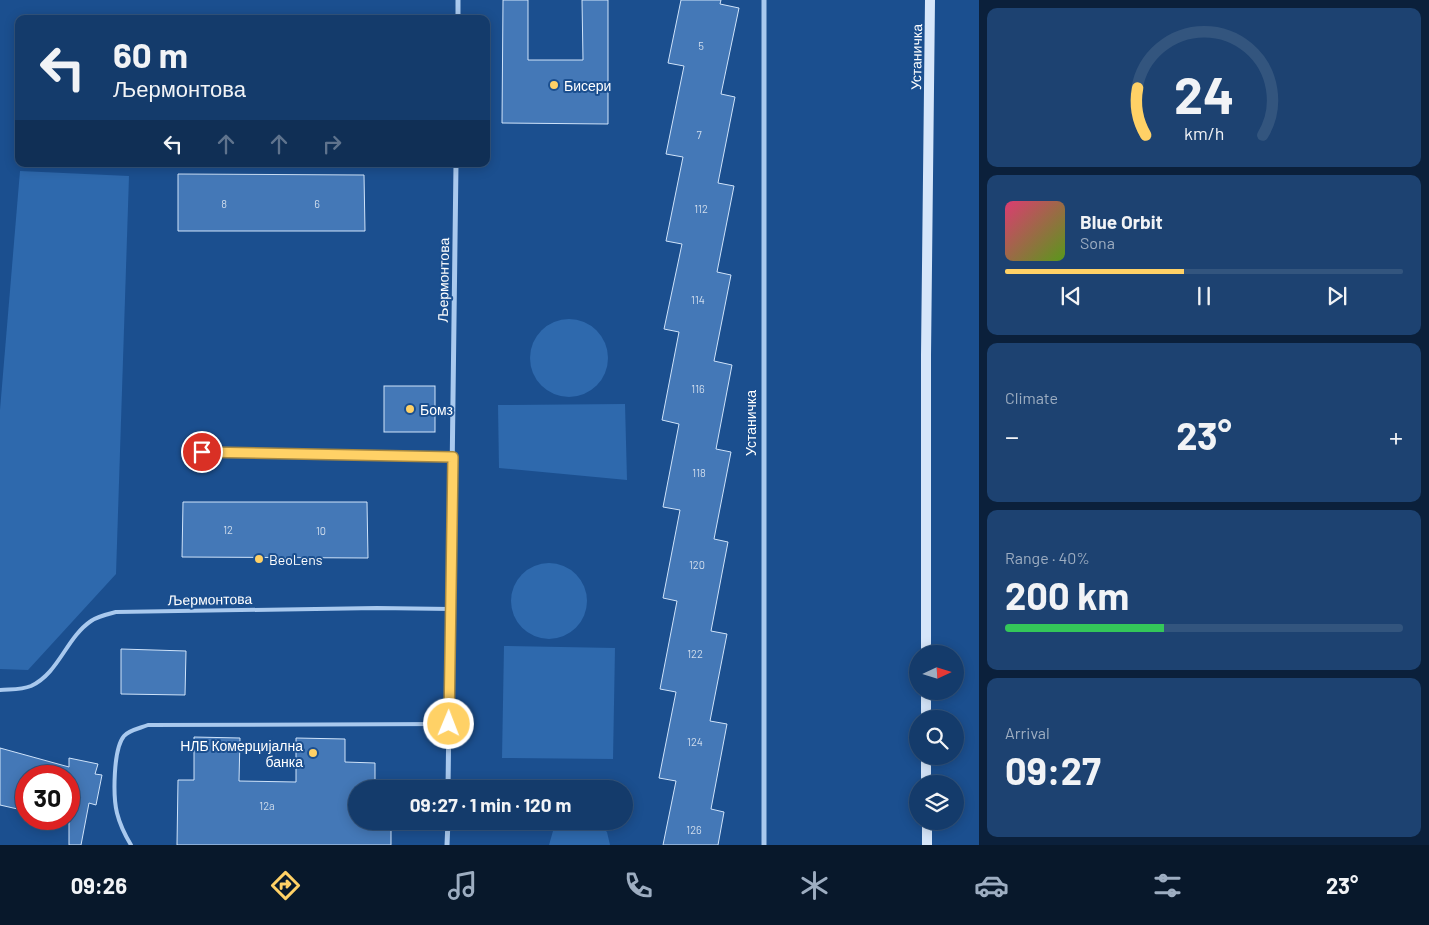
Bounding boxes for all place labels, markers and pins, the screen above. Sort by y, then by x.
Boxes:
place label: Бисери [564,77,611,94]
marker: Бисери [548,79,560,91]
place label: Бомз [420,401,453,418]
marker: Бомз [404,403,416,415]
pin [181,431,223,473]
place label: BeoLens [269,551,323,568]
marker: BeoLens [253,553,265,565]
place label: НЛБ Комерцијална банка [180,737,303,770]
marker: НЛБ Комерцијална банка [307,747,319,759]

